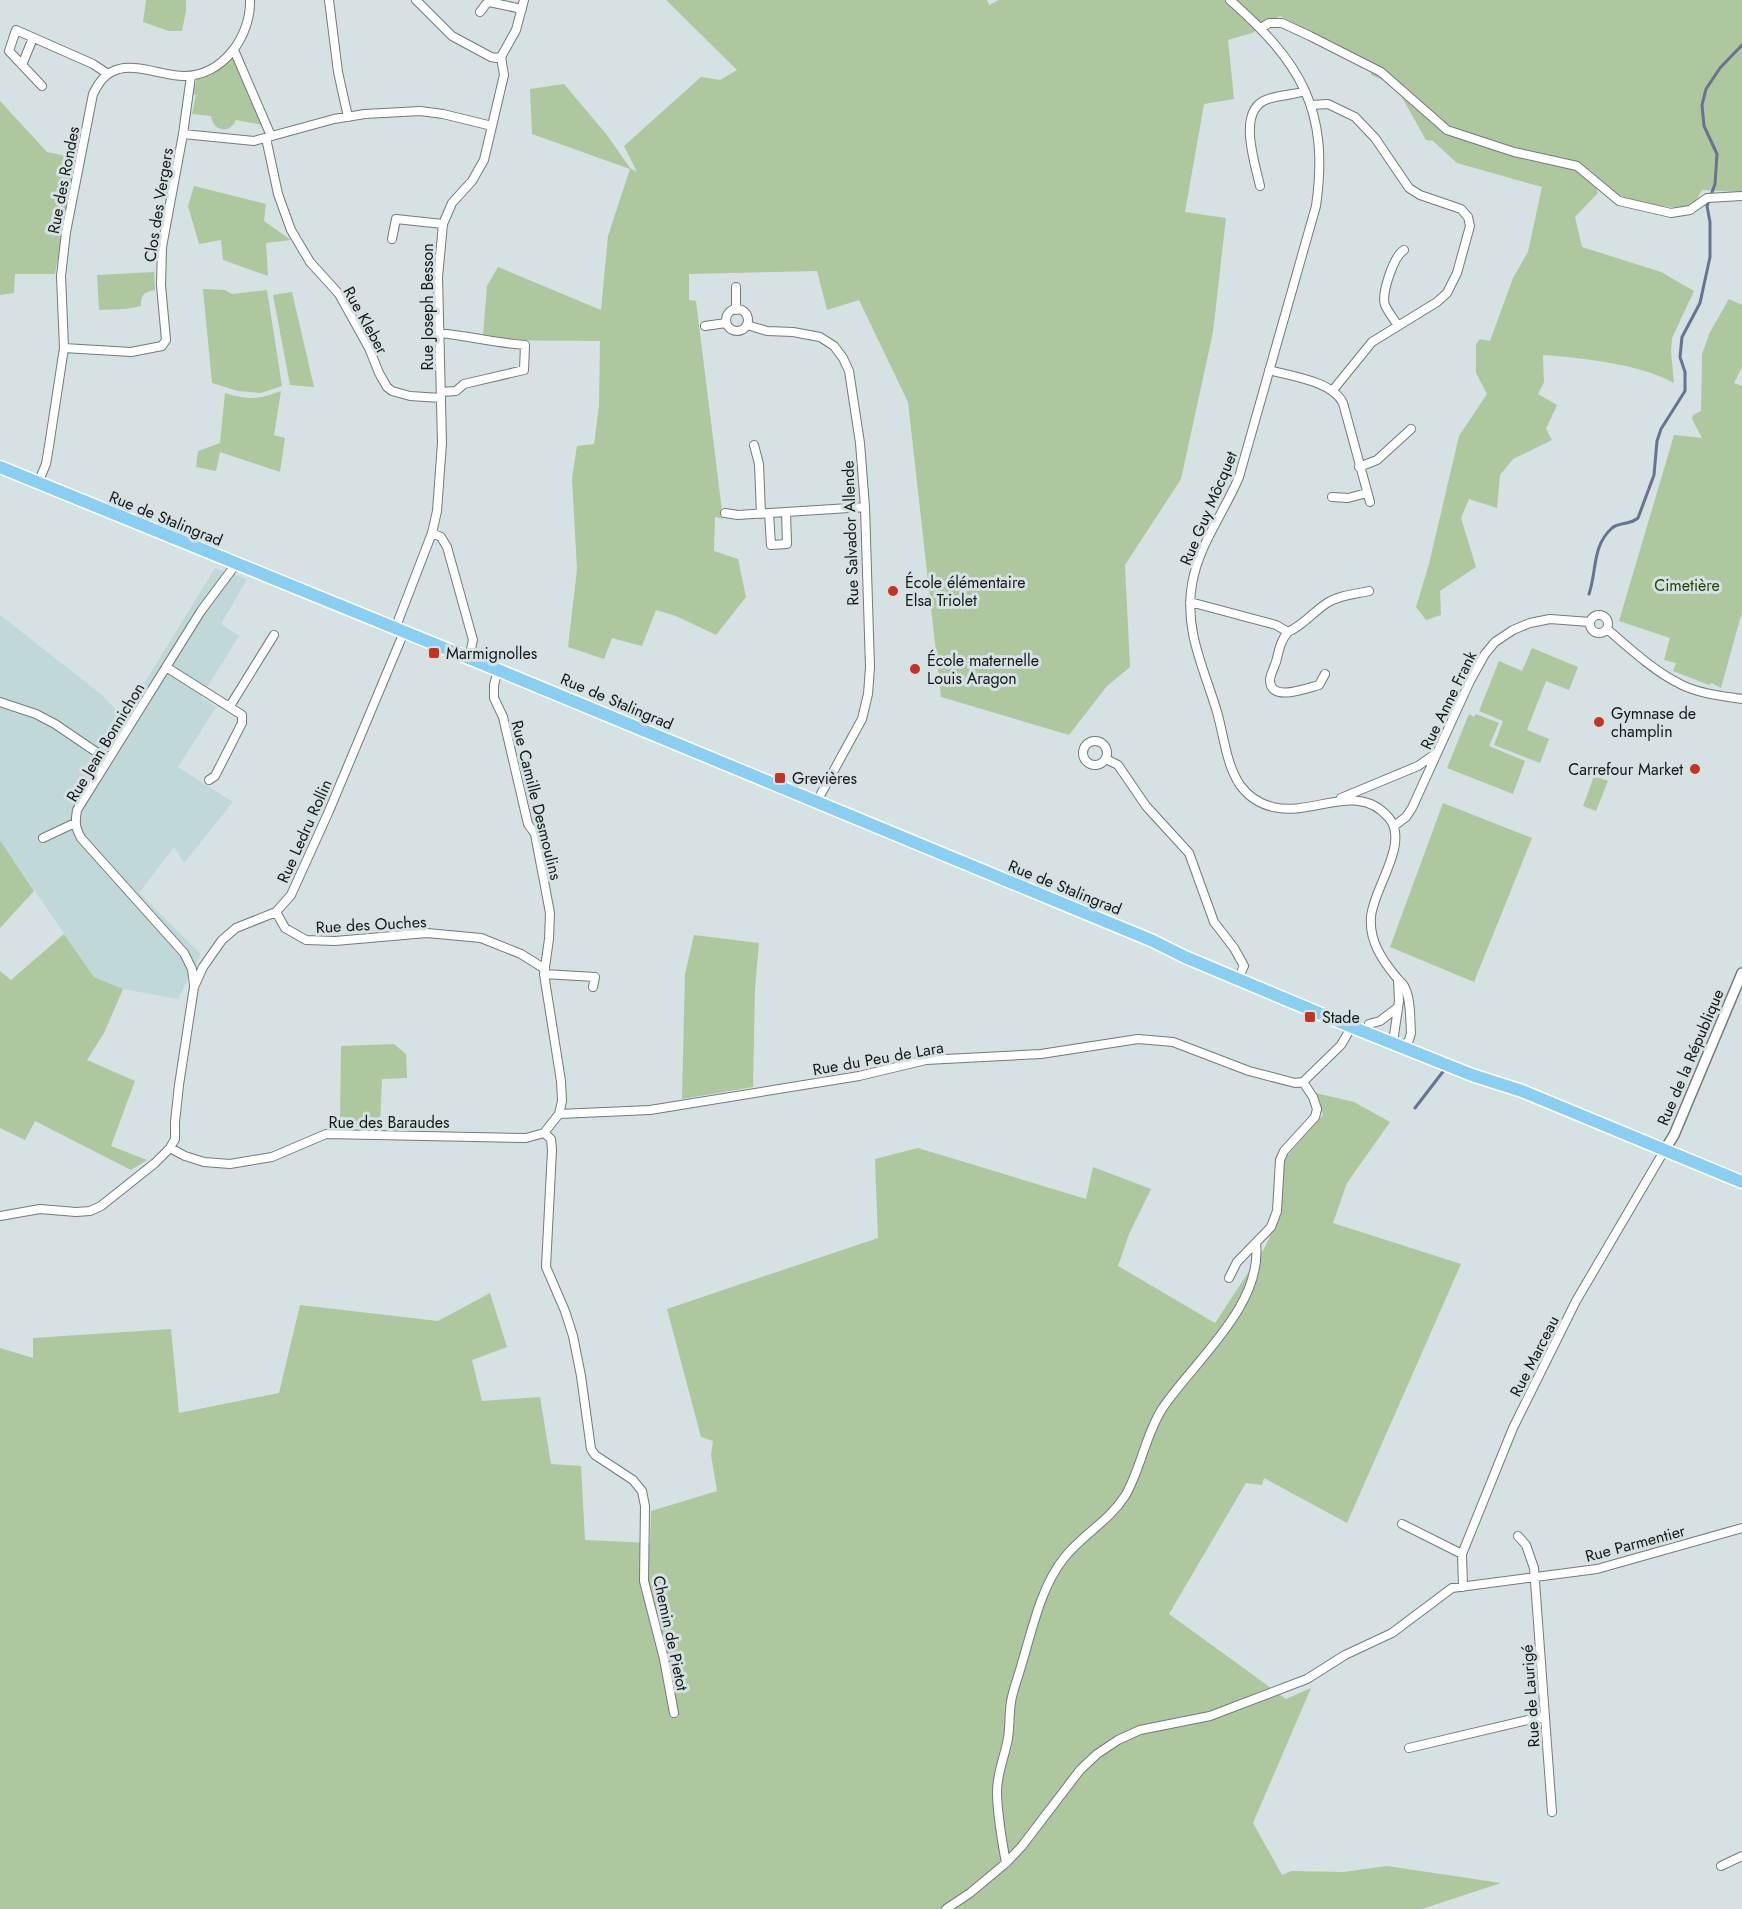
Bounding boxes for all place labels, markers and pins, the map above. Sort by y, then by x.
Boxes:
place label: École élémentaire Elsa Triolet [905,571,1025,612]
marker: École élémentaire Elsa Triolet [886,584,900,598]
place label: Marmignolles [446,642,537,665]
marker: Marmignolles [427,646,441,660]
place label: École maternelle Louis Aragon [927,649,1039,690]
marker: École maternelle Louis Aragon [908,662,922,676]
place label: Gymnase de champlin [1611,702,1696,743]
marker: Gymnase de champlin [1592,715,1606,729]
place label: Carrefour Market [1568,758,1683,781]
marker: Carrefour Market [1688,762,1702,776]
place label: Grevières [792,767,857,790]
marker: Grevières [773,771,787,785]
place label: Stade [1322,1006,1360,1029]
marker: Stade [1303,1010,1317,1024]

